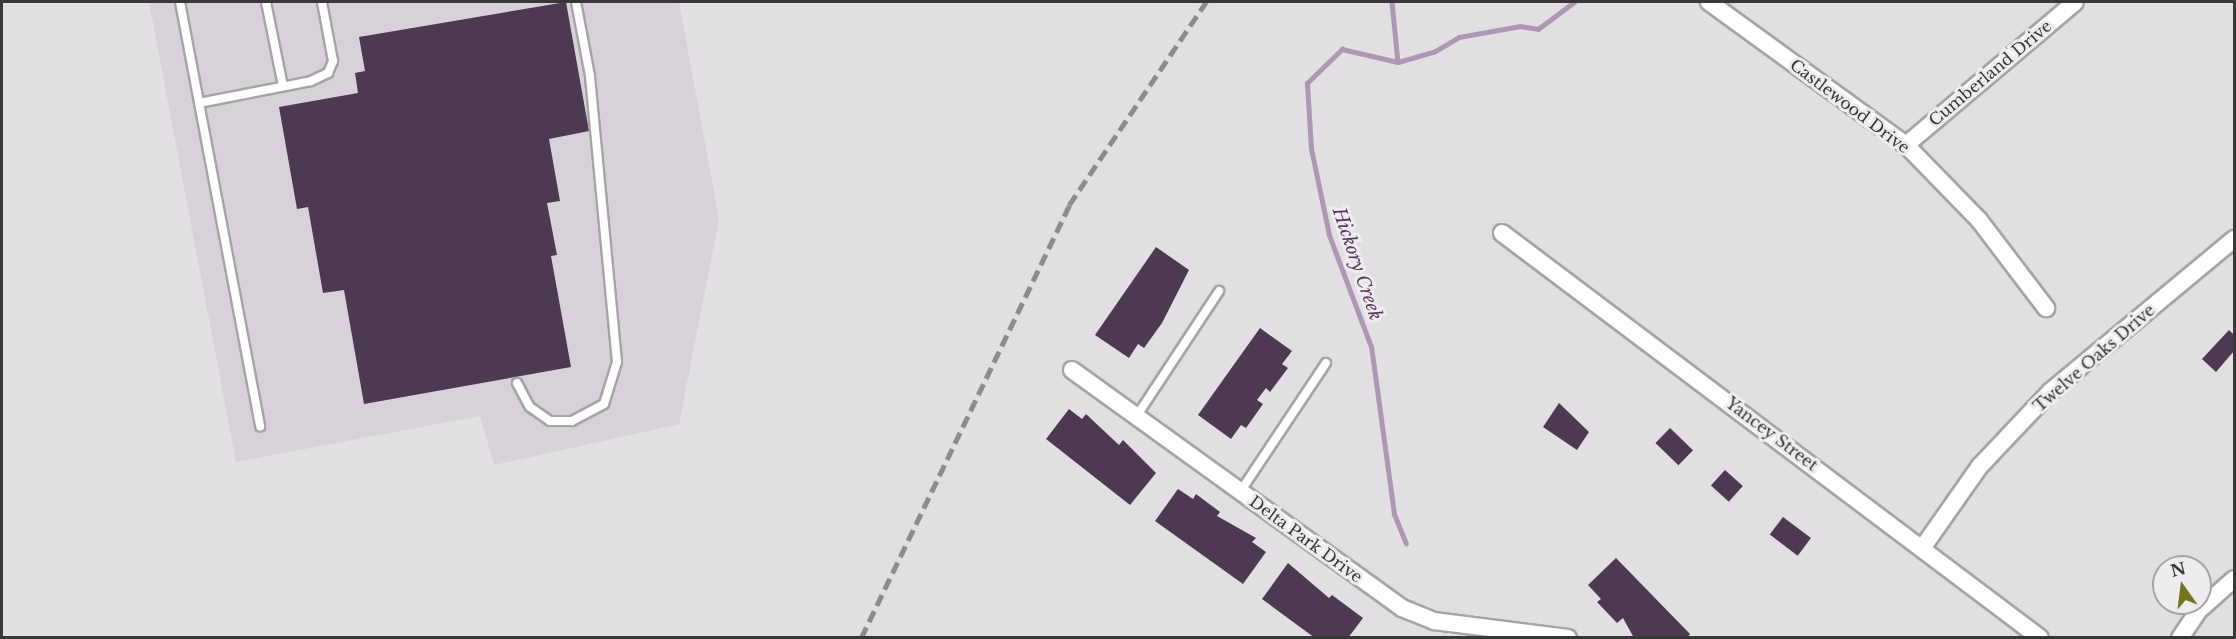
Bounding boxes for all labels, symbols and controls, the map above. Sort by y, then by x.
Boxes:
street label: Cumberland Drive [1925,16,2055,130]
street label: Castlewood Drive [1786,55,1914,157]
water label: Hickory Creek [1328,205,1386,323]
street label: Twelve Oaks Drive [2030,300,2158,416]
street label: Yancey Street [1722,393,1822,475]
street label: Delta Park Drive [1246,491,1366,587]
north arrow [2152,555,2212,615]
text: N [2168,558,2188,581]

